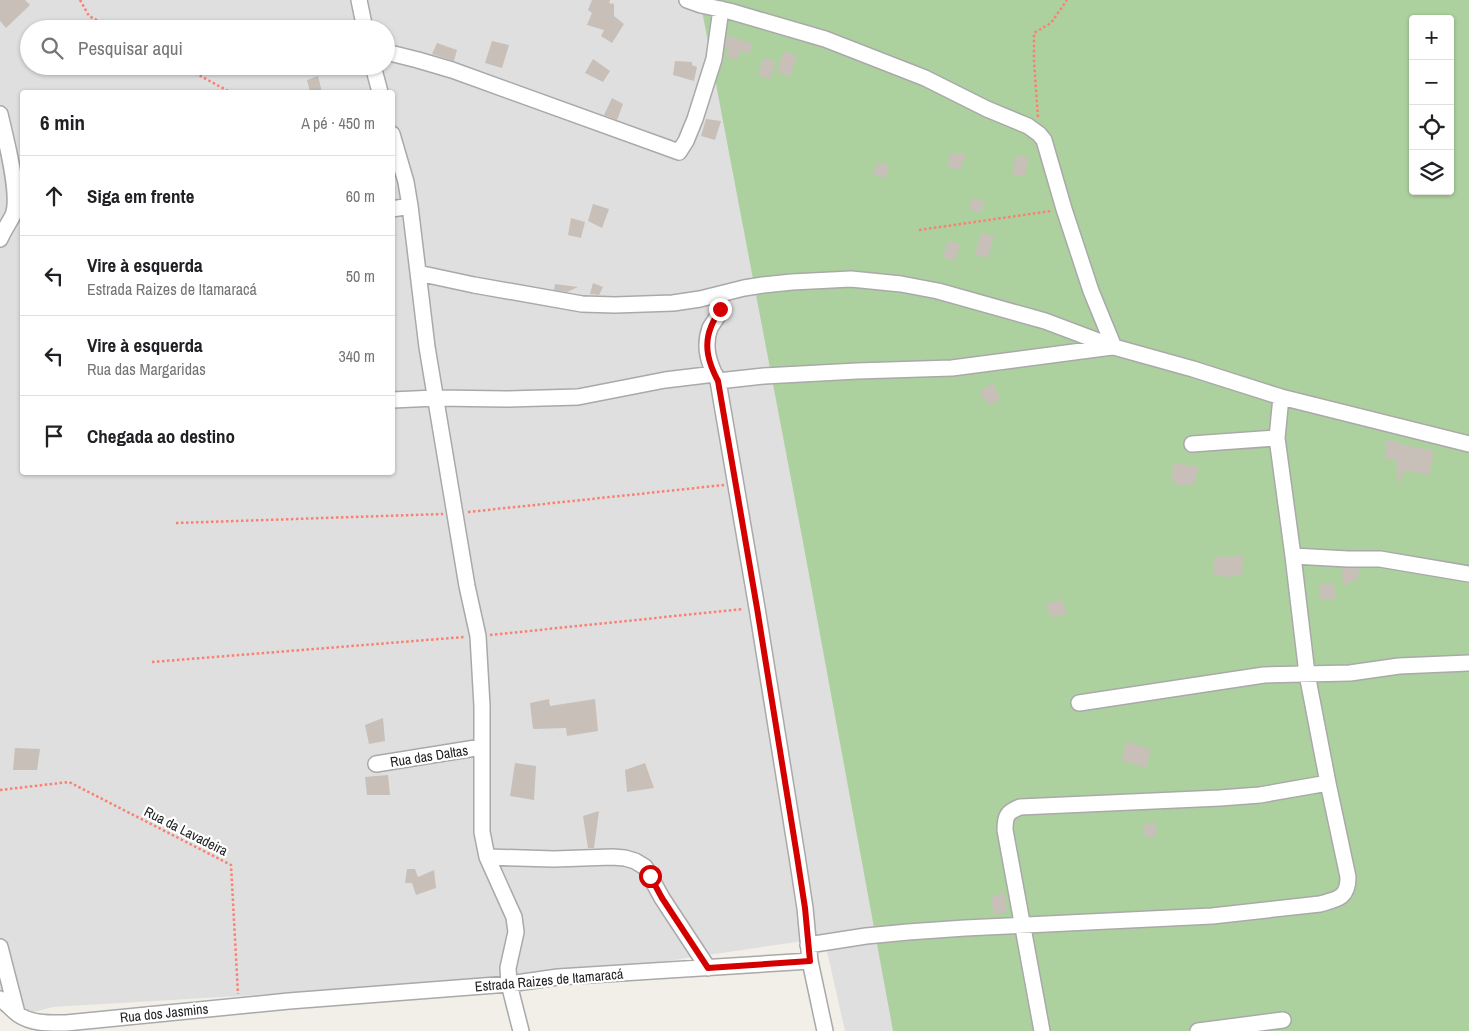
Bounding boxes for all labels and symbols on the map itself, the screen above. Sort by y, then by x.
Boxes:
route end [709,298,732,321]
street label: Rua das Daltas [389,741,469,771]
street label: Rua da Lavadeira [141,802,231,860]
route start [639,865,662,888]
street label: Estrada Raizes de Itamaracá [474,965,624,995]
street label: Rua dos Jasmins [119,999,209,1027]

